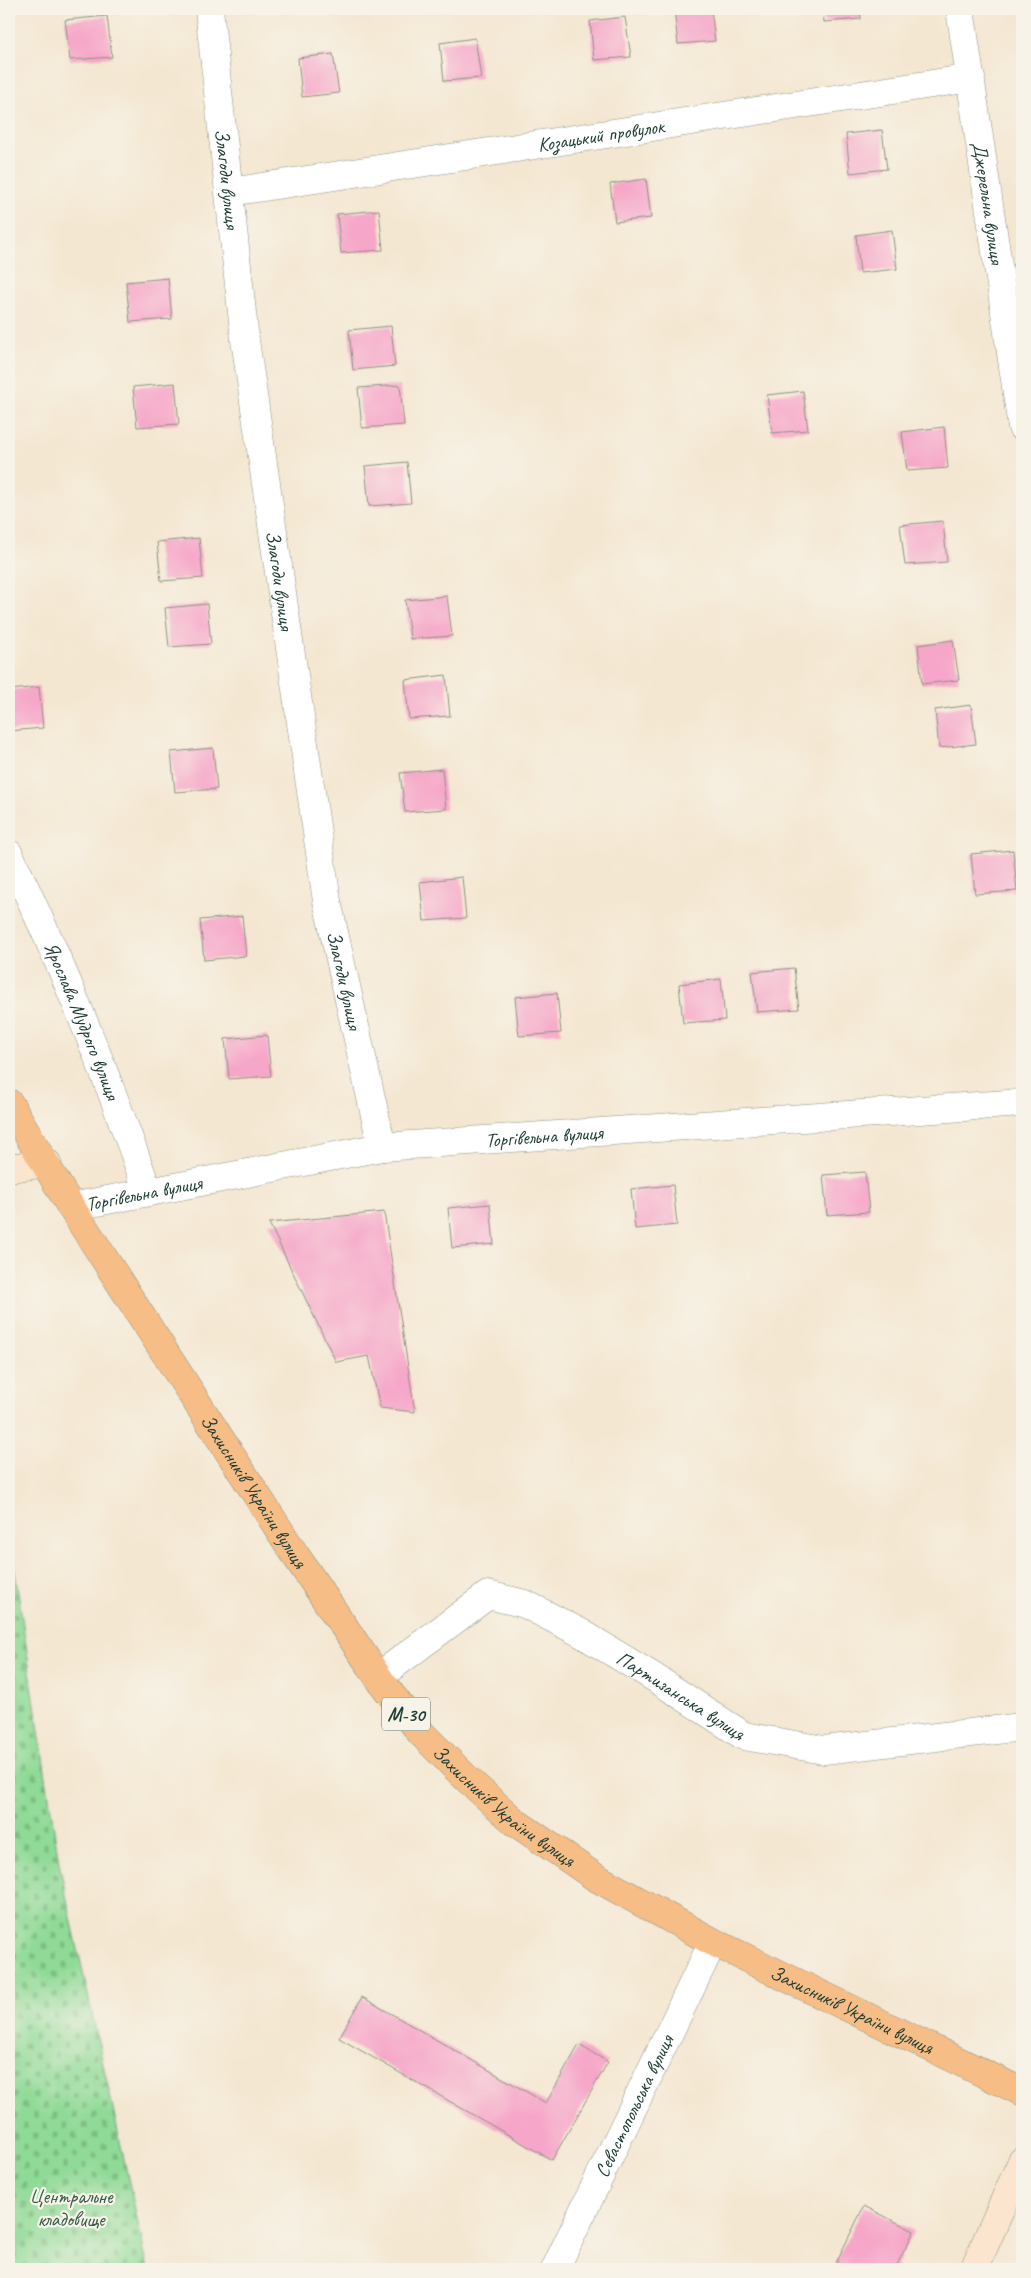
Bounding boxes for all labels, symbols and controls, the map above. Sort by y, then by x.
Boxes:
street label: Козацький провулок [536,113,667,158]
street label: Злагоди вулиця [209,128,245,232]
street label: Джерельна вулиця [967,140,1010,268]
street label: Злагоди вулиця [260,529,300,634]
street label: Злагоди вулиця [321,929,368,1034]
street label: Ярослава Мудрого вулиця [38,938,126,1105]
street label: Торгівельна вулиця [484,1120,605,1153]
street label: Торгівельна вулиця [84,1170,206,1217]
street label: Захисників України вулиця [195,1410,313,1574]
street label: Партизанська вулиця [612,1646,750,1747]
road number: М-30 [382,1698,430,1730]
street label: Захисників України вулиця [427,1740,581,1873]
street label: Захисників України вулиця [766,1960,938,2060]
street label: Севастопольська вулиця [589,2030,680,2181]
park label: Центральне кладовище [30,2184,114,2232]

